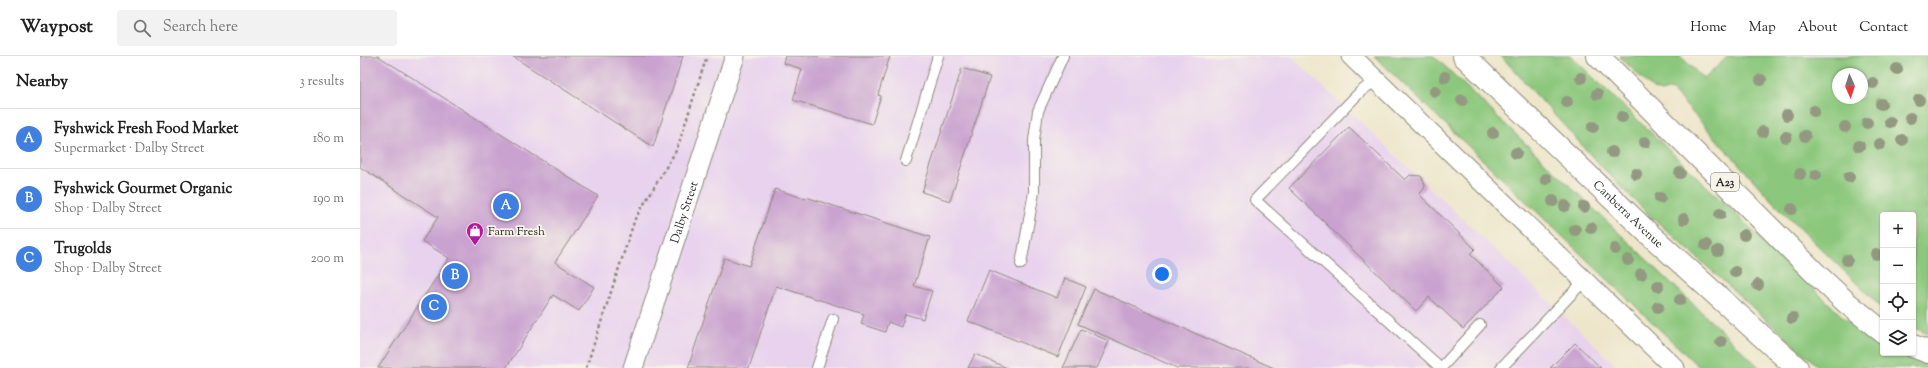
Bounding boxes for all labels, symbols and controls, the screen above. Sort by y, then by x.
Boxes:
search box [117,10,397,46]
text: Waypost [20,14,93,41]
icon: search [131,17,153,39]
text: Search here [163,17,238,38]
text: Home [1690,18,1727,38]
text: Map [1749,18,1776,38]
text: About [1798,18,1837,38]
text: Contact [1859,18,1908,38]
north arrow [1832,68,1868,104]
text: Nearby [16,70,68,94]
text: 3 results [299,73,344,91]
text: Fyshwick Fresh Food Market [54,119,238,140]
text: A [24,130,34,148]
text: 180 m [313,130,344,148]
text: Supermarket · Dalby Street [54,140,204,158]
road number: A23 [1711,173,1739,191]
street label: Canberra Avenue [1588,177,1667,253]
text: Fyshwick Gourmet Organic [54,179,232,200]
street label: Dalby Street [666,179,703,246]
text: B [25,190,33,208]
text: 190 m [313,190,344,208]
pin: A [493,191,519,221]
text: Shop · Dalby Street [54,200,162,218]
map controls [1880,212,1916,356]
button: + [1880,212,1916,248]
shop icon: Farm Fresh [465,221,485,246]
place label: Farm Fresh [488,223,545,241]
text: Trugolds [54,239,111,260]
button: − [1880,248,1916,284]
text: C [24,250,34,268]
text: 200 m [311,250,344,268]
text: Shop · Dalby Street [54,260,162,278]
pin: B [442,261,468,291]
your location [1152,264,1172,284]
button: locate [1880,284,1916,320]
pin: C [421,292,447,322]
button: layers [1880,320,1916,356]

